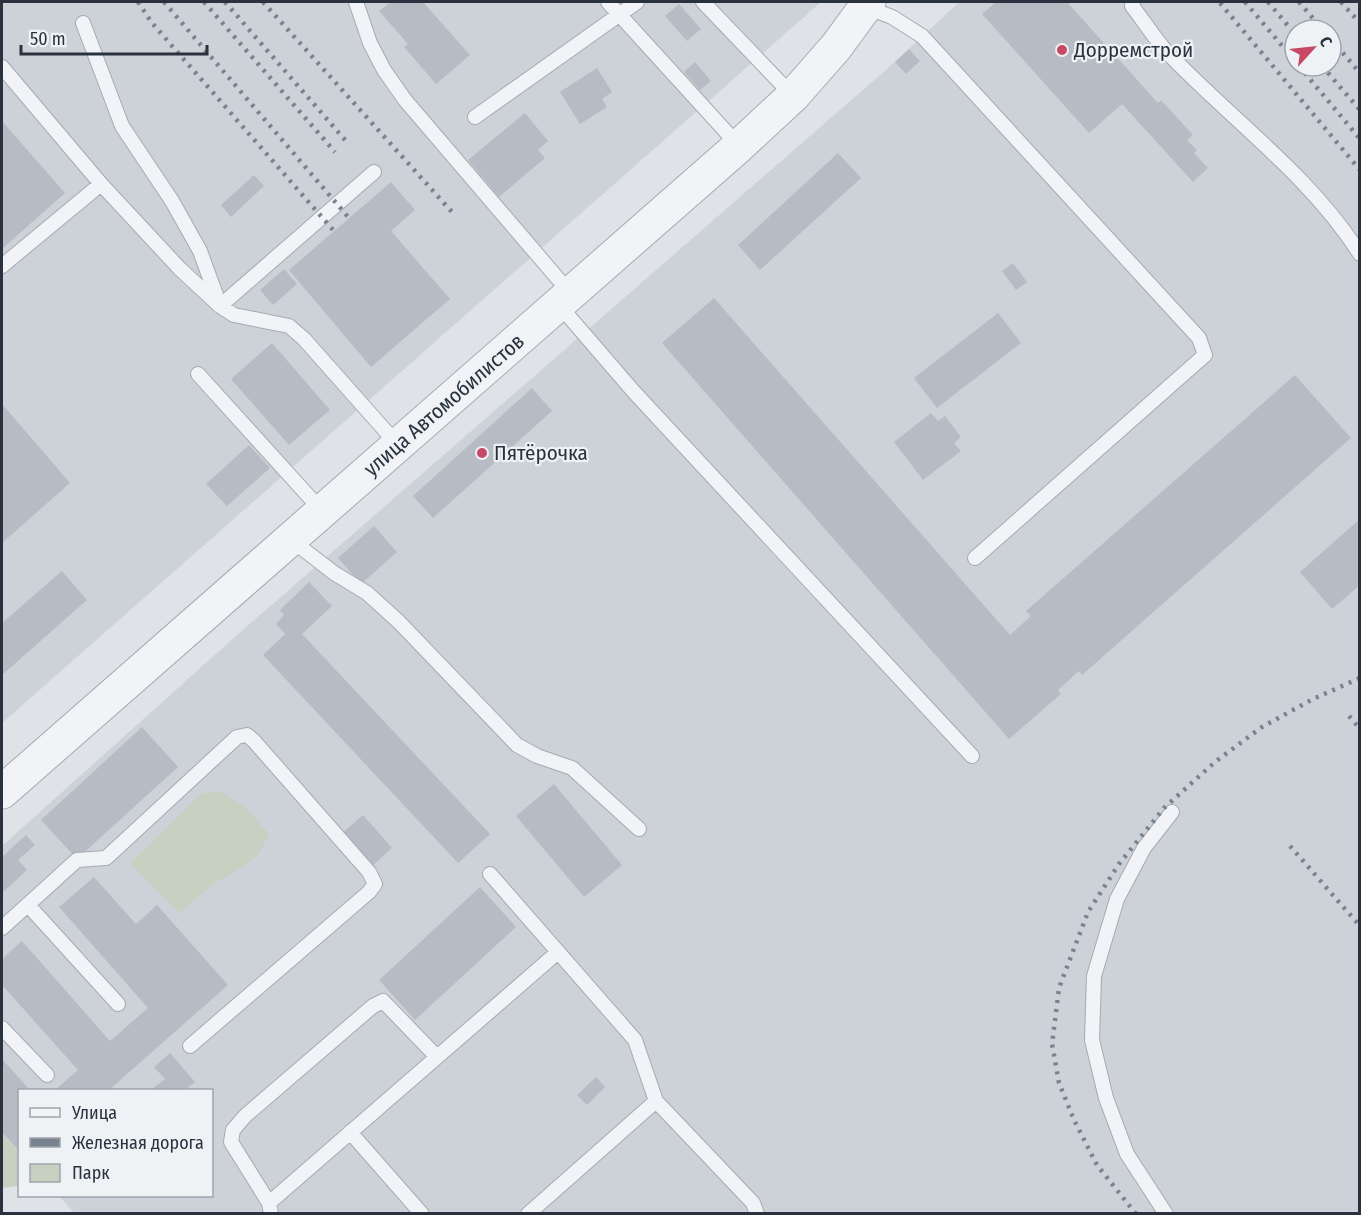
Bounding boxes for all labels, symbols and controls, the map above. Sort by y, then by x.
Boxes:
scale bar [21,18,207,56]
north arrow [1283,18,1343,78]
text: 50 m [30,28,66,50]
text: С [1316,33,1337,50]
place label: Дорремстрой [1073,37,1193,63]
marker: Дорремстрой [1055,43,1069,57]
street label: улица Автомобилистов [358,328,530,482]
place label: Пятёрочка [494,440,588,466]
marker: Пятёрочка [475,446,489,460]
legend [18,1089,213,1197]
text: Улица [71,1102,117,1124]
text: Железная дорога [72,1132,204,1154]
text: Парк [72,1162,110,1184]

